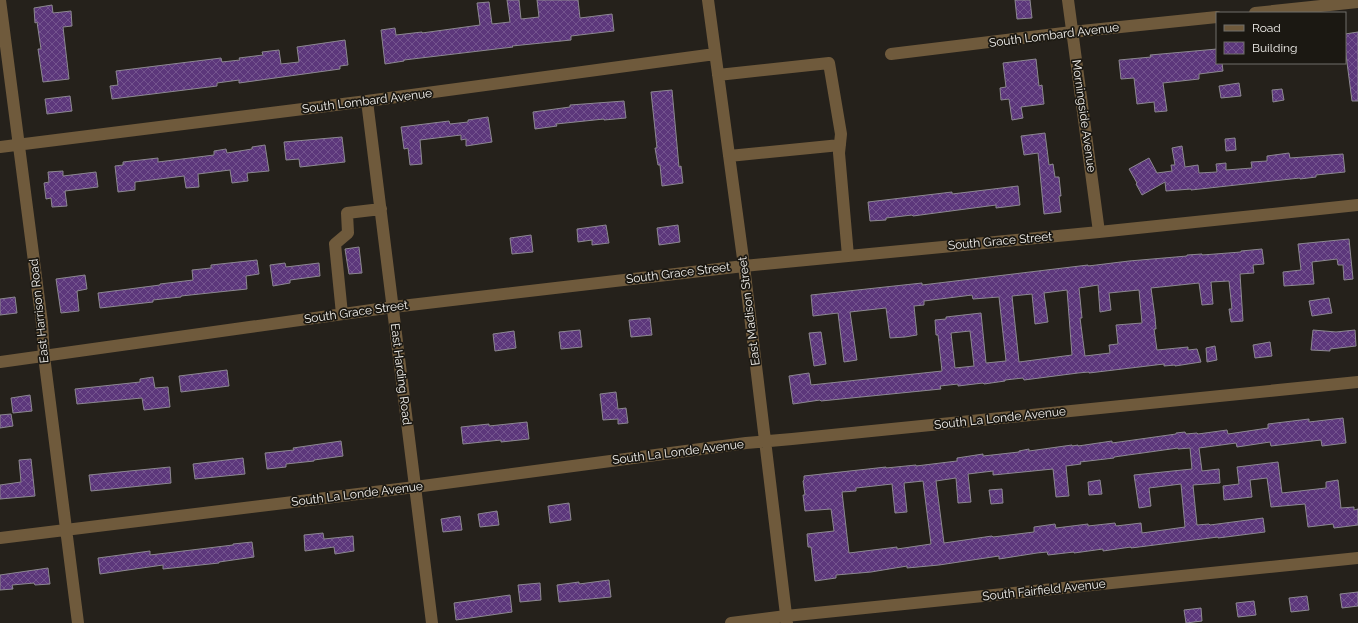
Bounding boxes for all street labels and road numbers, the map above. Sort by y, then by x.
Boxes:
street label: South Lombard Avenue [988,20,1120,50]
street label: Morningside Avenue [1069,59,1099,173]
street label: South Lombard Avenue [301,86,433,116]
street label: South Grace Street [947,229,1053,253]
street label: East Madison Street [735,256,763,366]
street label: East Harrison Road [27,258,51,364]
street label: South Grace Street [625,260,731,286]
street label: South Grace Street [303,298,409,326]
street label: East Harding Road [388,322,414,426]
street label: South La Londe Avenue [933,404,1067,432]
street label: South La Londe Avenue [611,437,745,467]
street label: South La Londe Avenue [290,479,424,509]
street label: South Fairfield Avenue [982,577,1106,603]

